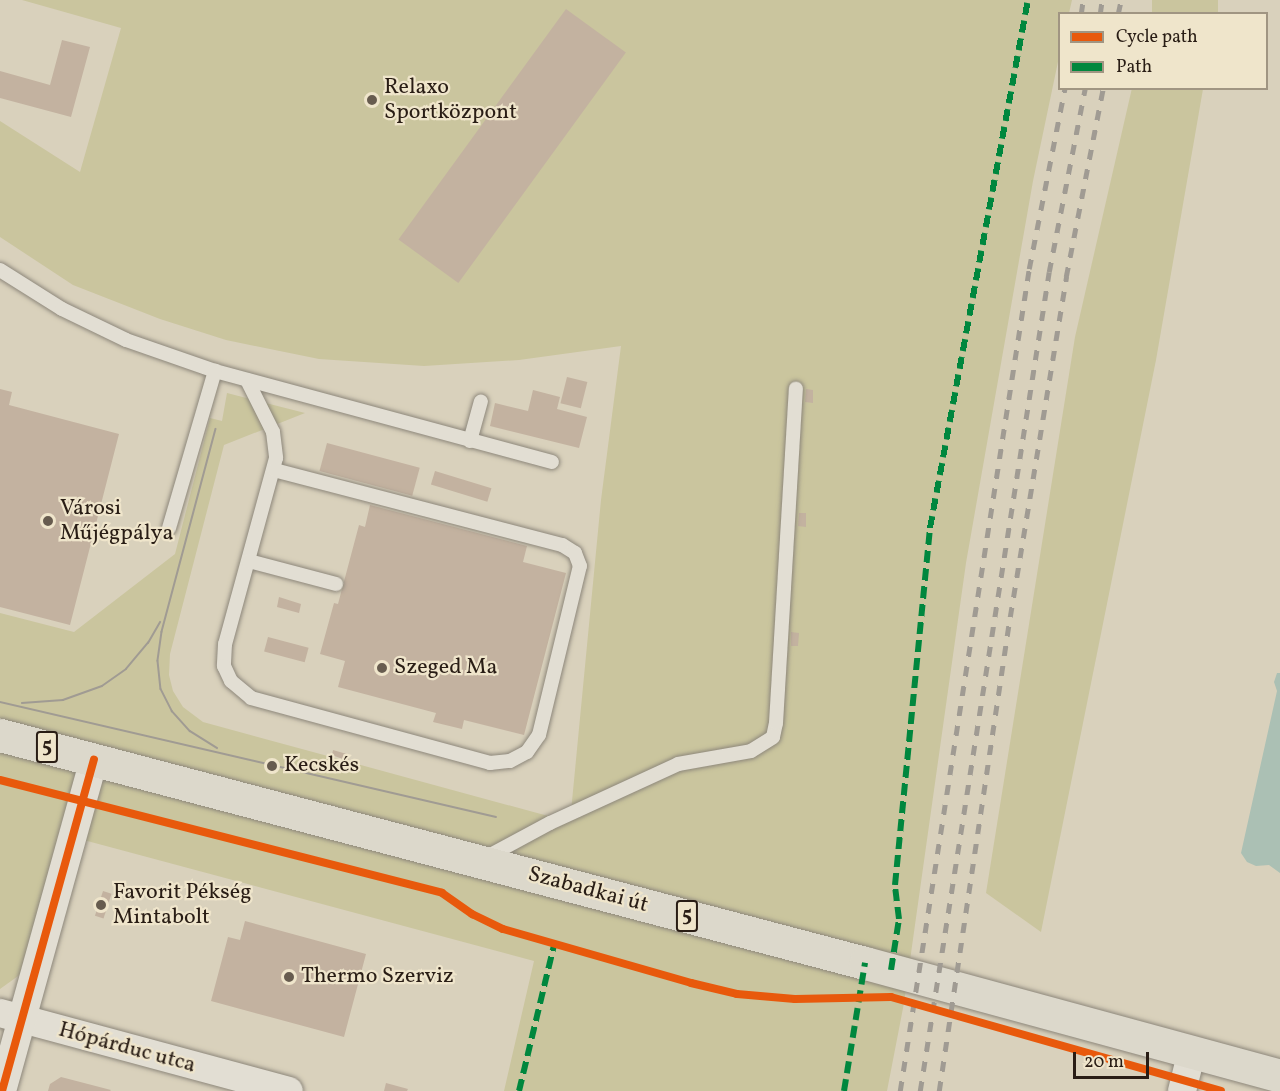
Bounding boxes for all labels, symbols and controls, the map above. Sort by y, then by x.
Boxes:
legend [1058,12,1268,90]
text: Cycle path [1116,25,1198,50]
text: Path [1116,55,1152,80]
place label: Relaxo Sportközpont [384,74,517,125]
marker: Relaxo Sportközpont [365,93,379,107]
place label: Városi Műjégpálya [60,495,173,546]
marker: Városi Műjégpálya [41,514,55,528]
place label: Szeged Ma [394,655,498,681]
marker: Szeged Ma [375,661,389,675]
road number: 5 [35,729,59,765]
place label: Kecskés [284,753,359,779]
marker: Kecskés [265,759,279,773]
street label: Szabadkai út [525,861,651,919]
place label: Favorit Pékség Mintabolt [113,879,251,930]
marker: Favorit Pékség Mintabolt [94,898,108,912]
road number: 5 [675,898,699,934]
place label: Thermo Szerviz [301,964,454,990]
marker: Thermo Szerviz [282,970,296,984]
street label: Hópárduc utca [56,1017,198,1079]
scale bar [1076,1040,1152,1078]
text: 20 m [1084,1050,1124,1075]

